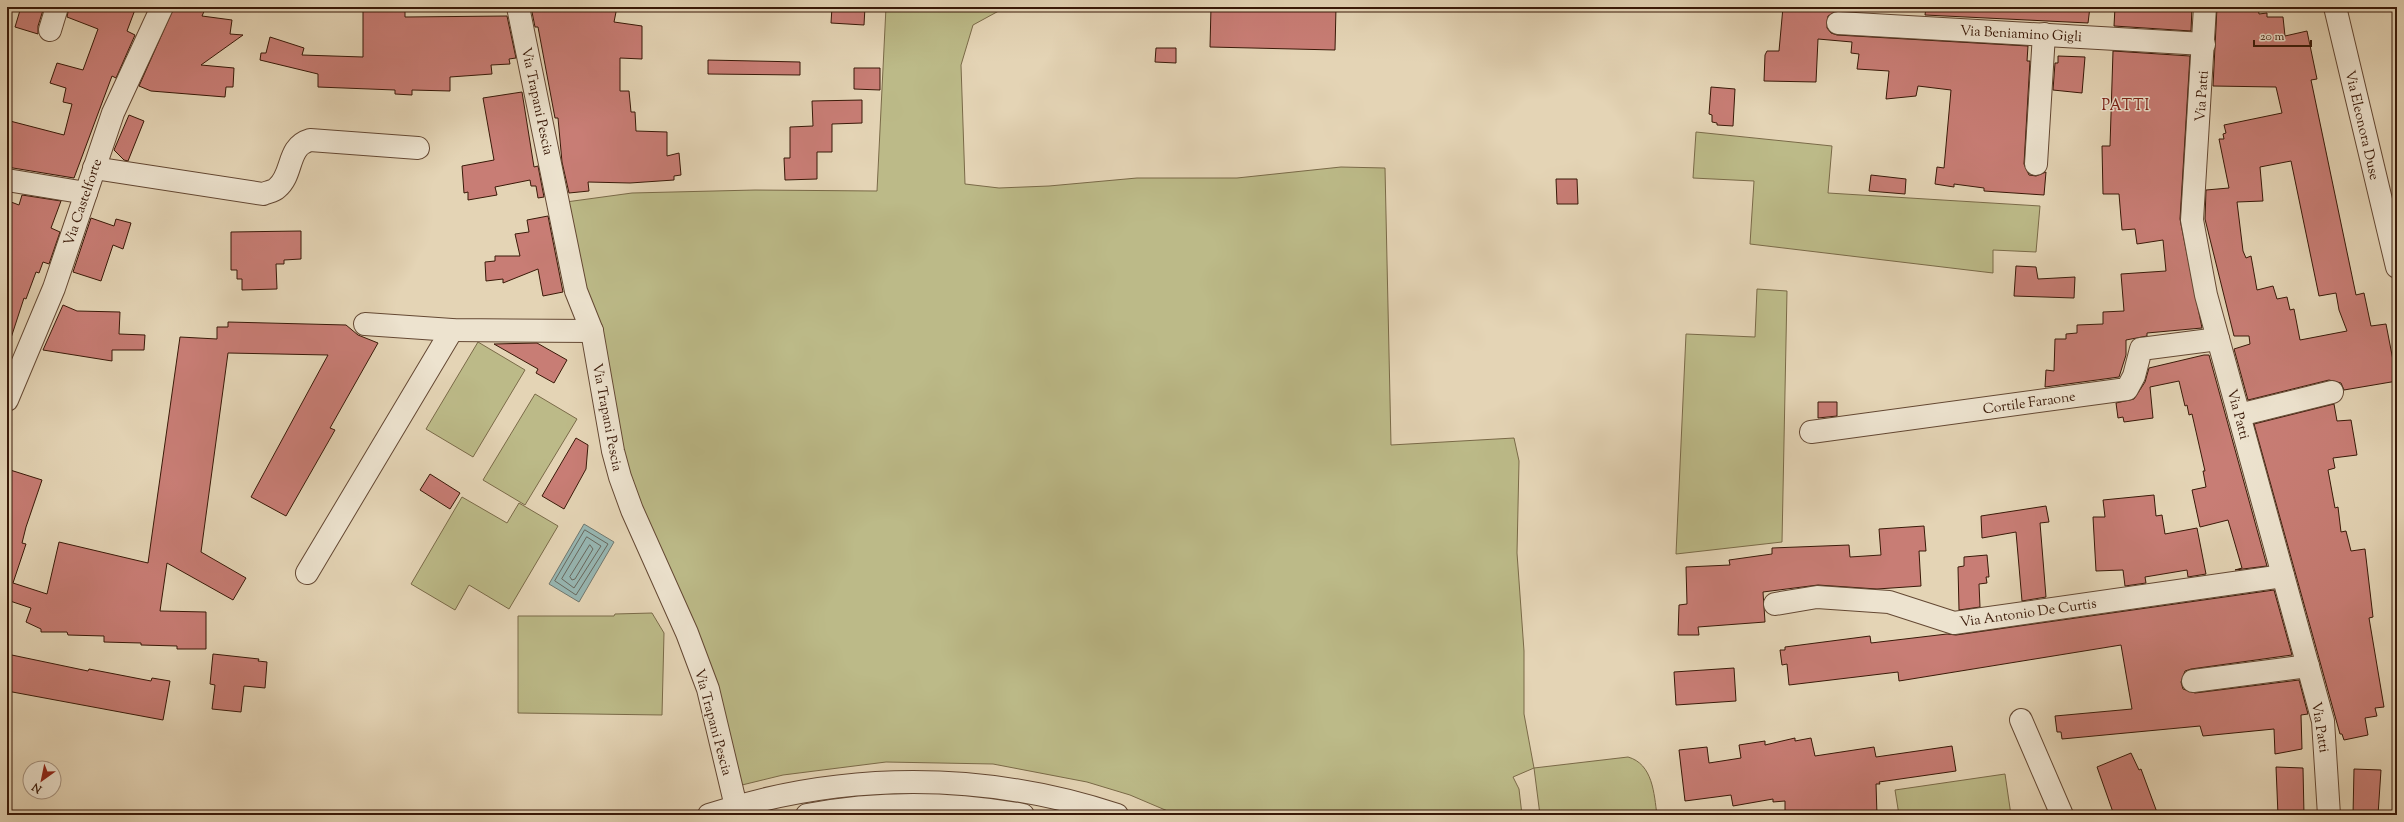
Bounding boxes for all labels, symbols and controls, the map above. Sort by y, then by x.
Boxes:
street label: Via Beniamino Gigli [1959,22,2083,48]
scale bar [2254,22,2311,48]
text: 20 m [2260,28,2285,46]
street label: Via Trapani Pescia [515,46,557,158]
street label: Via Eleonora Duse [2339,69,2383,182]
street label: Via Patti [2191,70,2215,123]
district label: PATTI [2102,96,2150,117]
street label: Via Castelforte [60,156,108,249]
street label: Via Trapani Pescia [586,362,626,474]
street label: Via Patti [2221,387,2253,442]
street label: Cortile Faraone [1982,388,2077,420]
street label: Via Antonio De Curtis [1959,594,2098,633]
street label: Via Trapani Pescia [688,667,736,779]
street label: Via Patti [2305,700,2333,754]
north arrow [22,760,62,800]
text: N [29,778,46,797]

